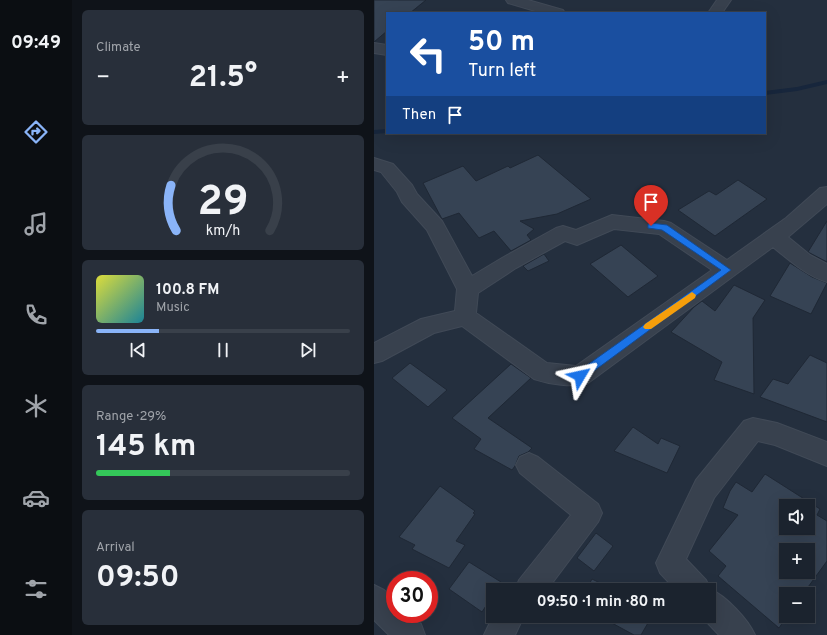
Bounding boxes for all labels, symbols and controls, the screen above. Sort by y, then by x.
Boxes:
text: 50 m [468,25,535,61]
icon: left [402,28,454,80]
text: 09:49 [11,32,61,55]
text: Climate [96,40,141,56]
text: 21.5° [189,60,257,97]
text: Turn left [468,60,536,83]
text: − [96,65,110,92]
text: + [336,65,350,92]
icon: arrive [444,104,466,126]
text: Then [402,106,436,125]
icon: directions [22,118,50,146]
text: 29 [198,176,249,229]
pin [634,185,668,226]
icon: arrive [640,191,662,213]
icon: music [22,210,50,238]
text: km/h [206,221,240,239]
text: 100.8 FM [156,281,219,300]
text: Music [156,300,190,316]
icon: phone [22,301,50,329]
icon: previous [127,339,149,361]
icon: pause [212,339,234,361]
icon: next [297,339,319,361]
position arrow [559,355,601,397]
icon: climate [22,392,50,420]
text: Range · 29% [96,409,166,425]
text: 145 km [96,429,196,466]
icon: car [22,484,50,512]
map controls [779,499,815,623]
button: sound [779,499,815,535]
text: Arrival [96,540,135,556]
button: + [779,543,815,579]
text: 09:50 [96,560,179,597]
speed limit sign: 30 [386,571,438,623]
icon: filters [22,575,50,603]
button: − [779,587,815,623]
text: 09:50 · 1 min · 80 m [537,593,665,612]

